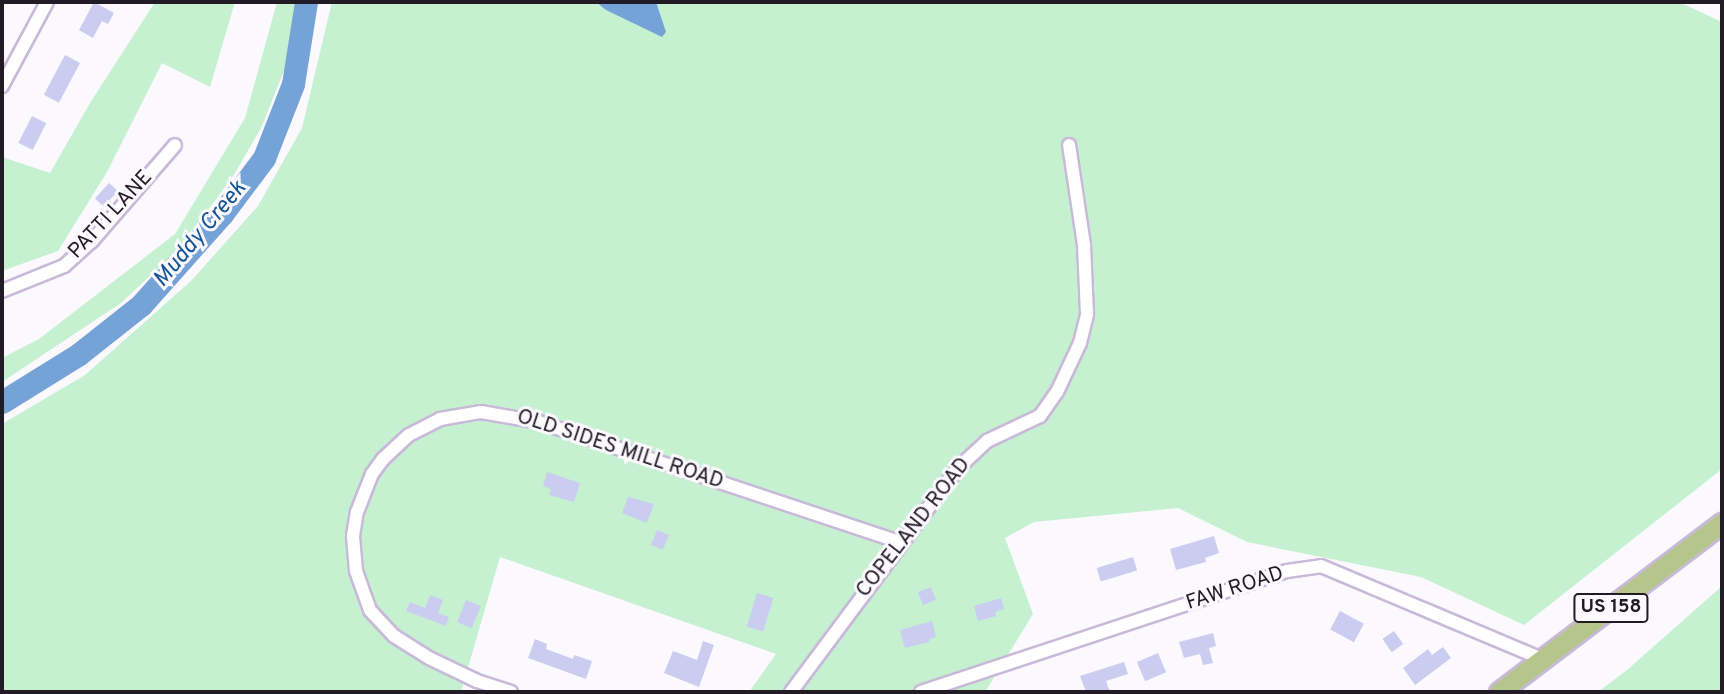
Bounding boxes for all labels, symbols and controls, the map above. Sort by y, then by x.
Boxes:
street label: PATTI LANE [64,166,158,264]
water label: Muddy Creek [149,176,253,294]
street label: OLD SIDES MILL ROAD [513,405,727,495]
street label: COPELAND ROAD [852,453,976,603]
street label: FAW ROAD [1183,561,1287,617]
road number: US 158 [1572,593,1650,624]

